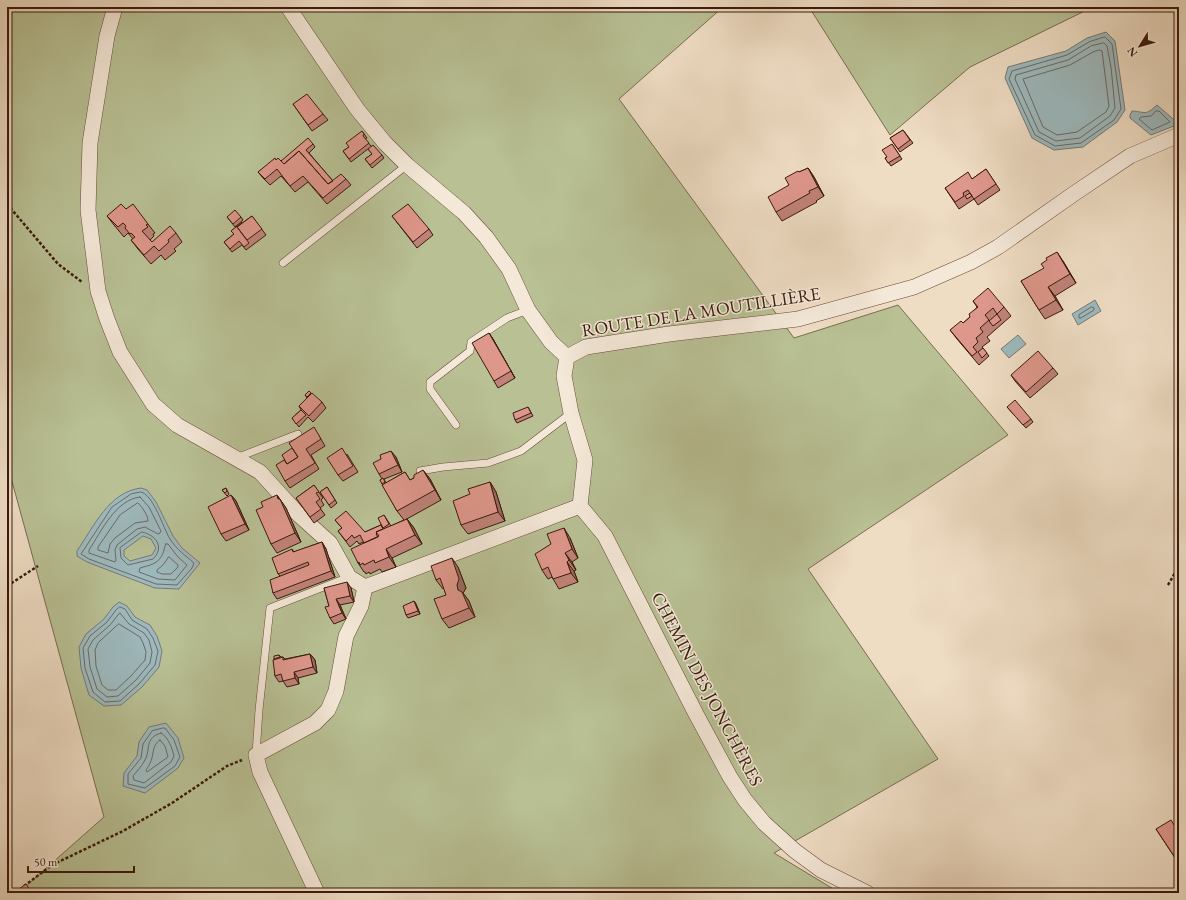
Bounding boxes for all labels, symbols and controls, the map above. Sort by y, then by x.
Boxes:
north arrow [1120,26,1160,66]
text: N [1124,44,1140,60]
street label: ROUTE DE LA MOUTILLIÈRE [580,281,822,342]
street label: CHEMIN DES JONCHÈRES [646,588,768,790]
scale bar [28,848,134,874]
text: 50 m [34,854,58,870]

